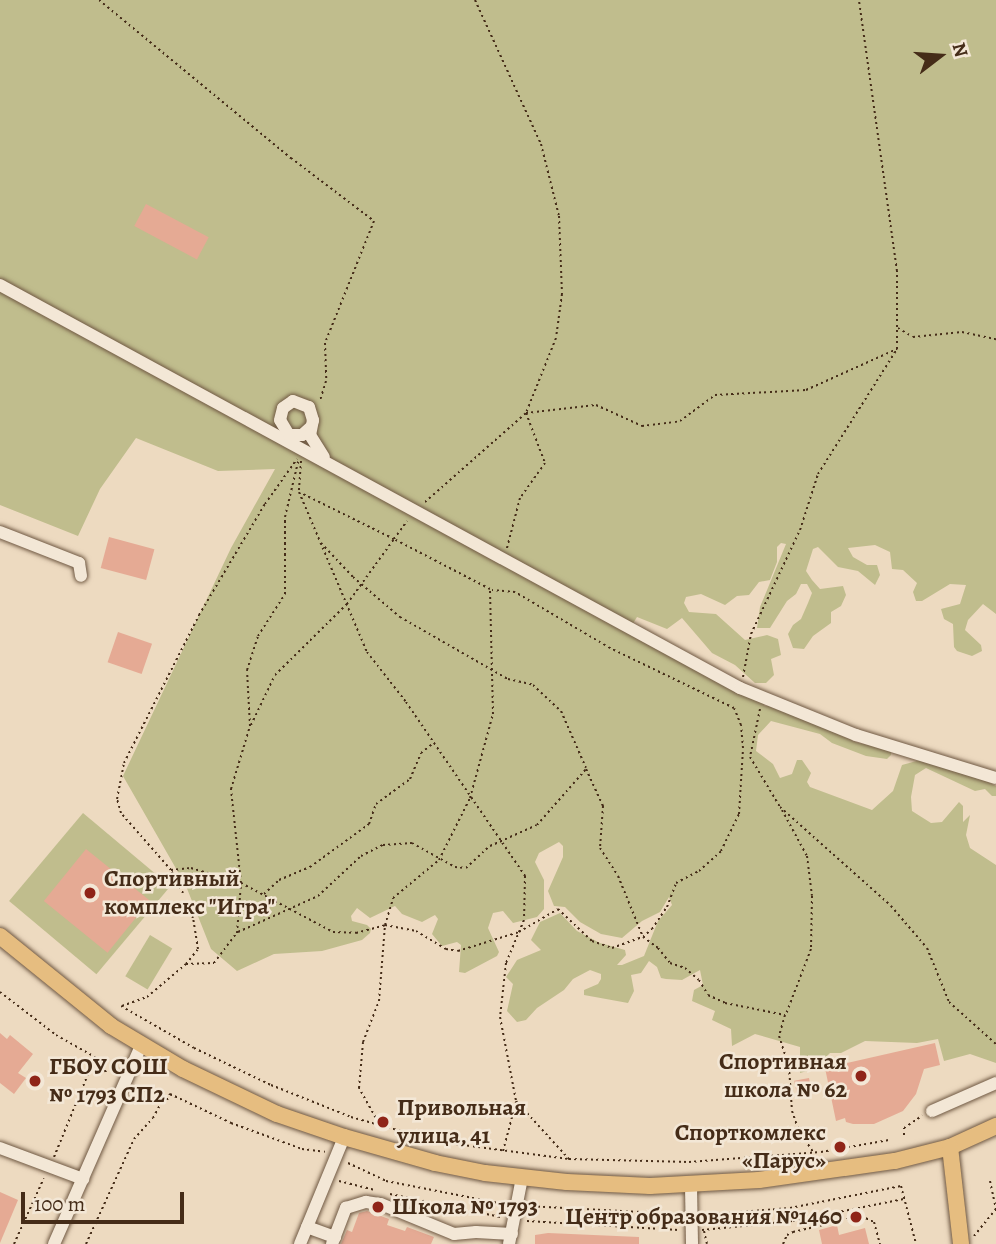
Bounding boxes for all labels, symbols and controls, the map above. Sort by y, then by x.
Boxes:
north arrow [905,21,975,91]
text: N [946,39,975,60]
place label: Спортивный комплекс "Игра" [104,865,276,921]
marker: Спортивный комплекс "Игра" [82,885,98,901]
place label: Спортивная школа № 62 [719,1048,847,1104]
place label: ГБОУ СОШ № 1793 СП2 [49,1053,168,1109]
marker: Спортивная школа № 62 [853,1068,869,1084]
marker: ГБОУ СОШ № 1793 СП2 [27,1073,43,1089]
place label: Привольная улица, 41 [397,1094,526,1150]
marker: Привольная улица, 41 [375,1114,391,1130]
place label: Спорткомлекс «Парус» [675,1119,826,1175]
marker: Спорткомлекс «Парус» [832,1139,848,1155]
scale bar [24,1178,187,1222]
text: 100 m [34,1190,85,1218]
place label: Школа № 1793 [392,1193,538,1221]
marker: Школа № 1793 [370,1199,386,1215]
place label: Центр образования №1460 [565,1203,842,1231]
marker: Центр образования №1460 [848,1209,864,1225]

